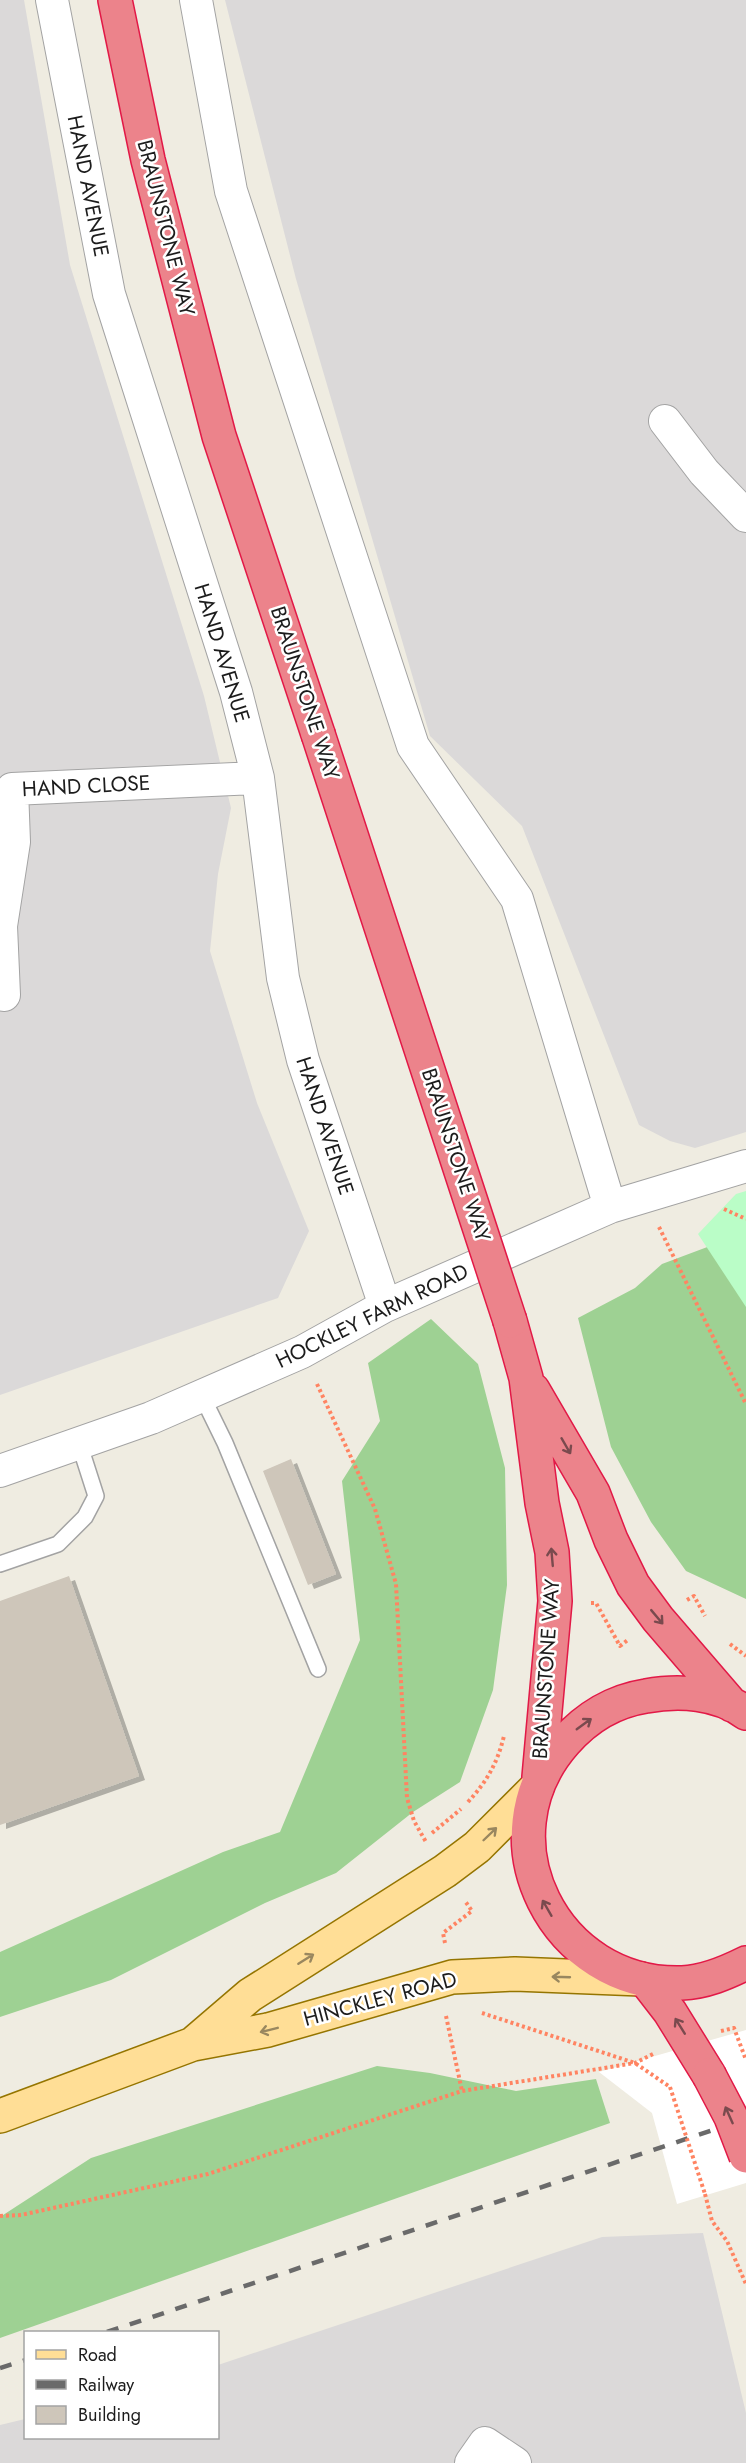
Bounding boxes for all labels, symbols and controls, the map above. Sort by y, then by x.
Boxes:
street label: HAND AVENUE [60,113,116,259]
street label: BRAUNSTONE WAY [130,137,202,319]
street label: HAND AVENUE [187,580,257,726]
street label: BRAUNSTONE WAY [263,603,347,784]
street label: HAND CLOSE [21,768,151,804]
street label: HAND AVENUE [289,1053,361,1199]
street label: BRAUNSTONE WAY [414,1065,498,1246]
street label: HOCKLEY FARM ROAD [271,1256,473,1376]
one-way arrow [560,1437,572,1454]
one-way arrow [546,1548,557,1568]
street label: BRAUNSTONE WAY [525,1578,567,1760]
one-way arrow [650,1609,663,1625]
one-way arrow [575,1718,591,1730]
one-way arrow [483,1827,498,1842]
one-way arrow [541,1900,553,1917]
one-way arrow [297,1953,314,1965]
street label: HINCKLEY ROAD [300,1964,460,2034]
one-way arrow [552,1971,572,1982]
one-way arrow [673,2018,685,2035]
one-way arrow [260,2024,279,2036]
one-way arrow [723,2106,735,2124]
legend [24,2331,219,2439]
text: Road [78,2342,117,2368]
text: Railway [78,2372,134,2398]
text: Building [78,2402,141,2428]

